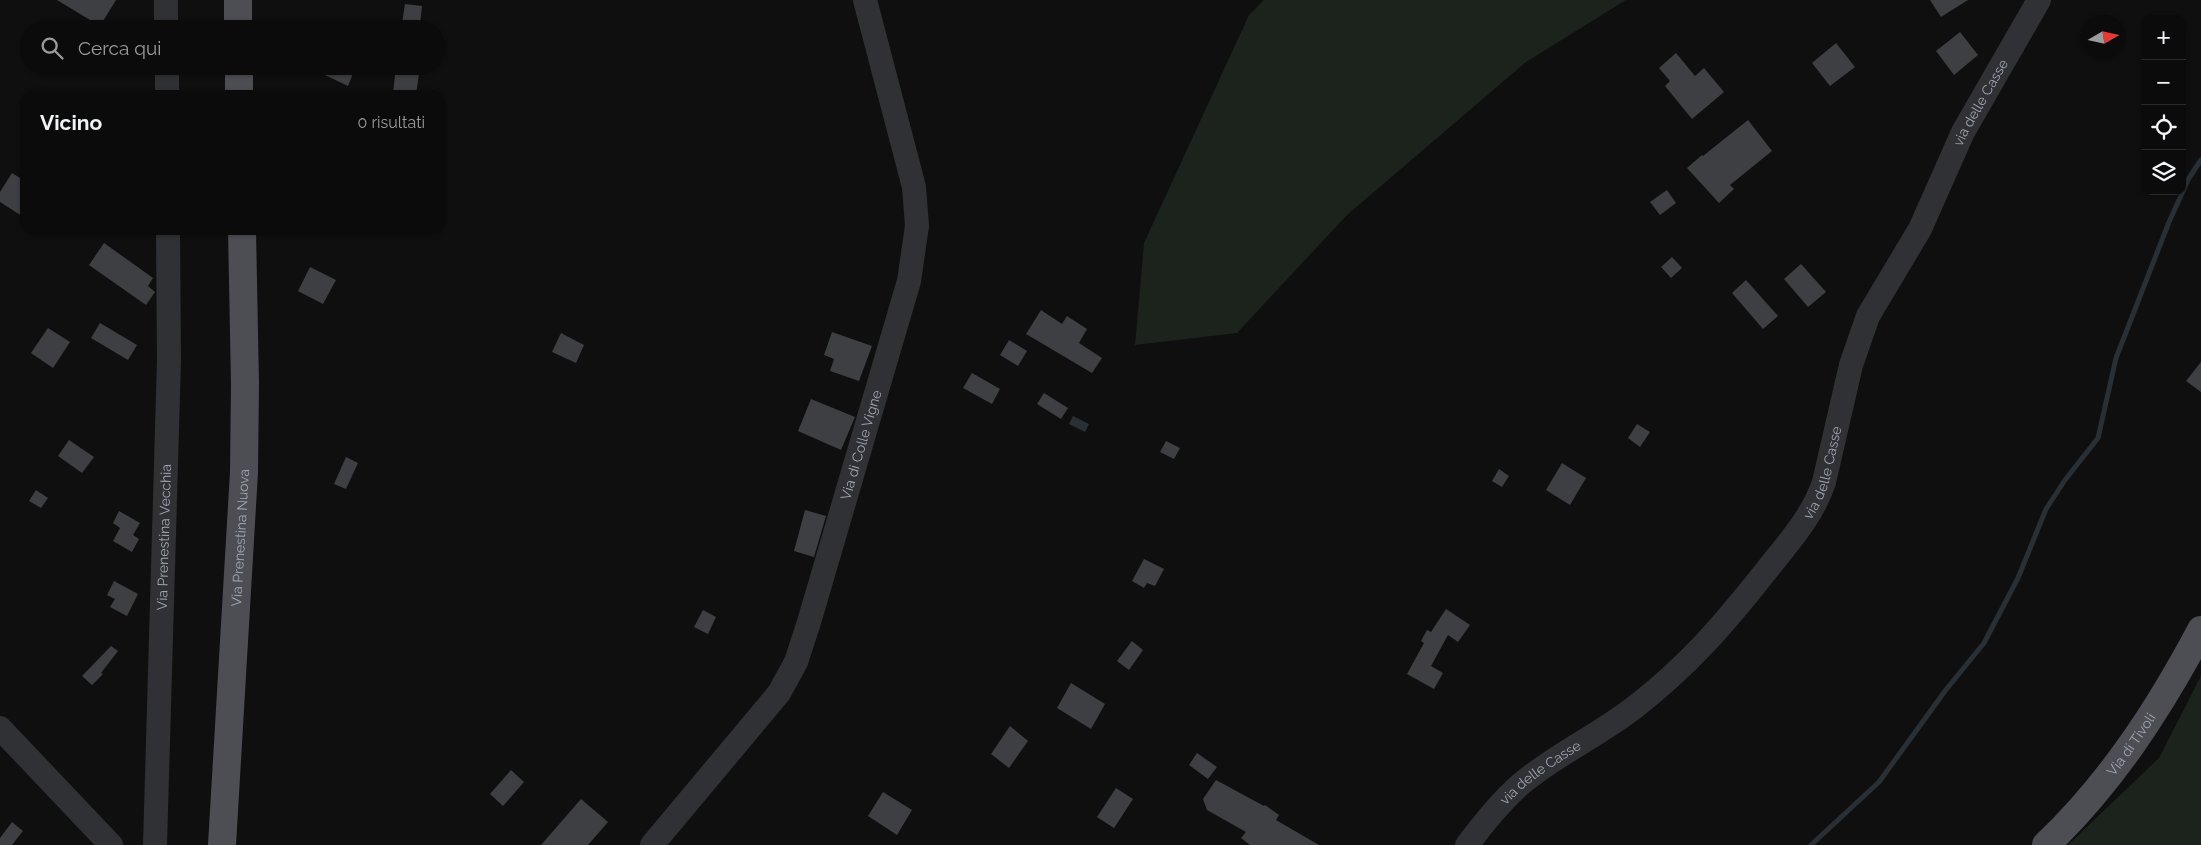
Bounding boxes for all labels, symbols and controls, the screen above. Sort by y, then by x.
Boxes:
north arrow [2081,15,2126,60]
map controls [2141,15,2186,195]
button: + [2141,15,2186,60]
search box [20,20,445,75]
icon: search [38,34,66,62]
text: Cerca qui [78,37,161,59]
street label: via delle Casse [1950,56,2011,148]
button: − [2141,60,2186,105]
button: locate [2141,105,2186,150]
text: Vicino [40,110,102,135]
text: 0 risultati [358,113,425,132]
button: layers [2141,150,2186,195]
street label: Via di Colle Vigne [837,388,885,502]
street label: via delle Casse [1800,425,1845,522]
street label: Via Prenestina Vecchia [154,464,174,610]
street label: Via Prenestina Nuova [228,468,252,607]
street label: Via di Tivoli [2104,710,2159,779]
street label: via delle Casse [1496,737,1584,808]

